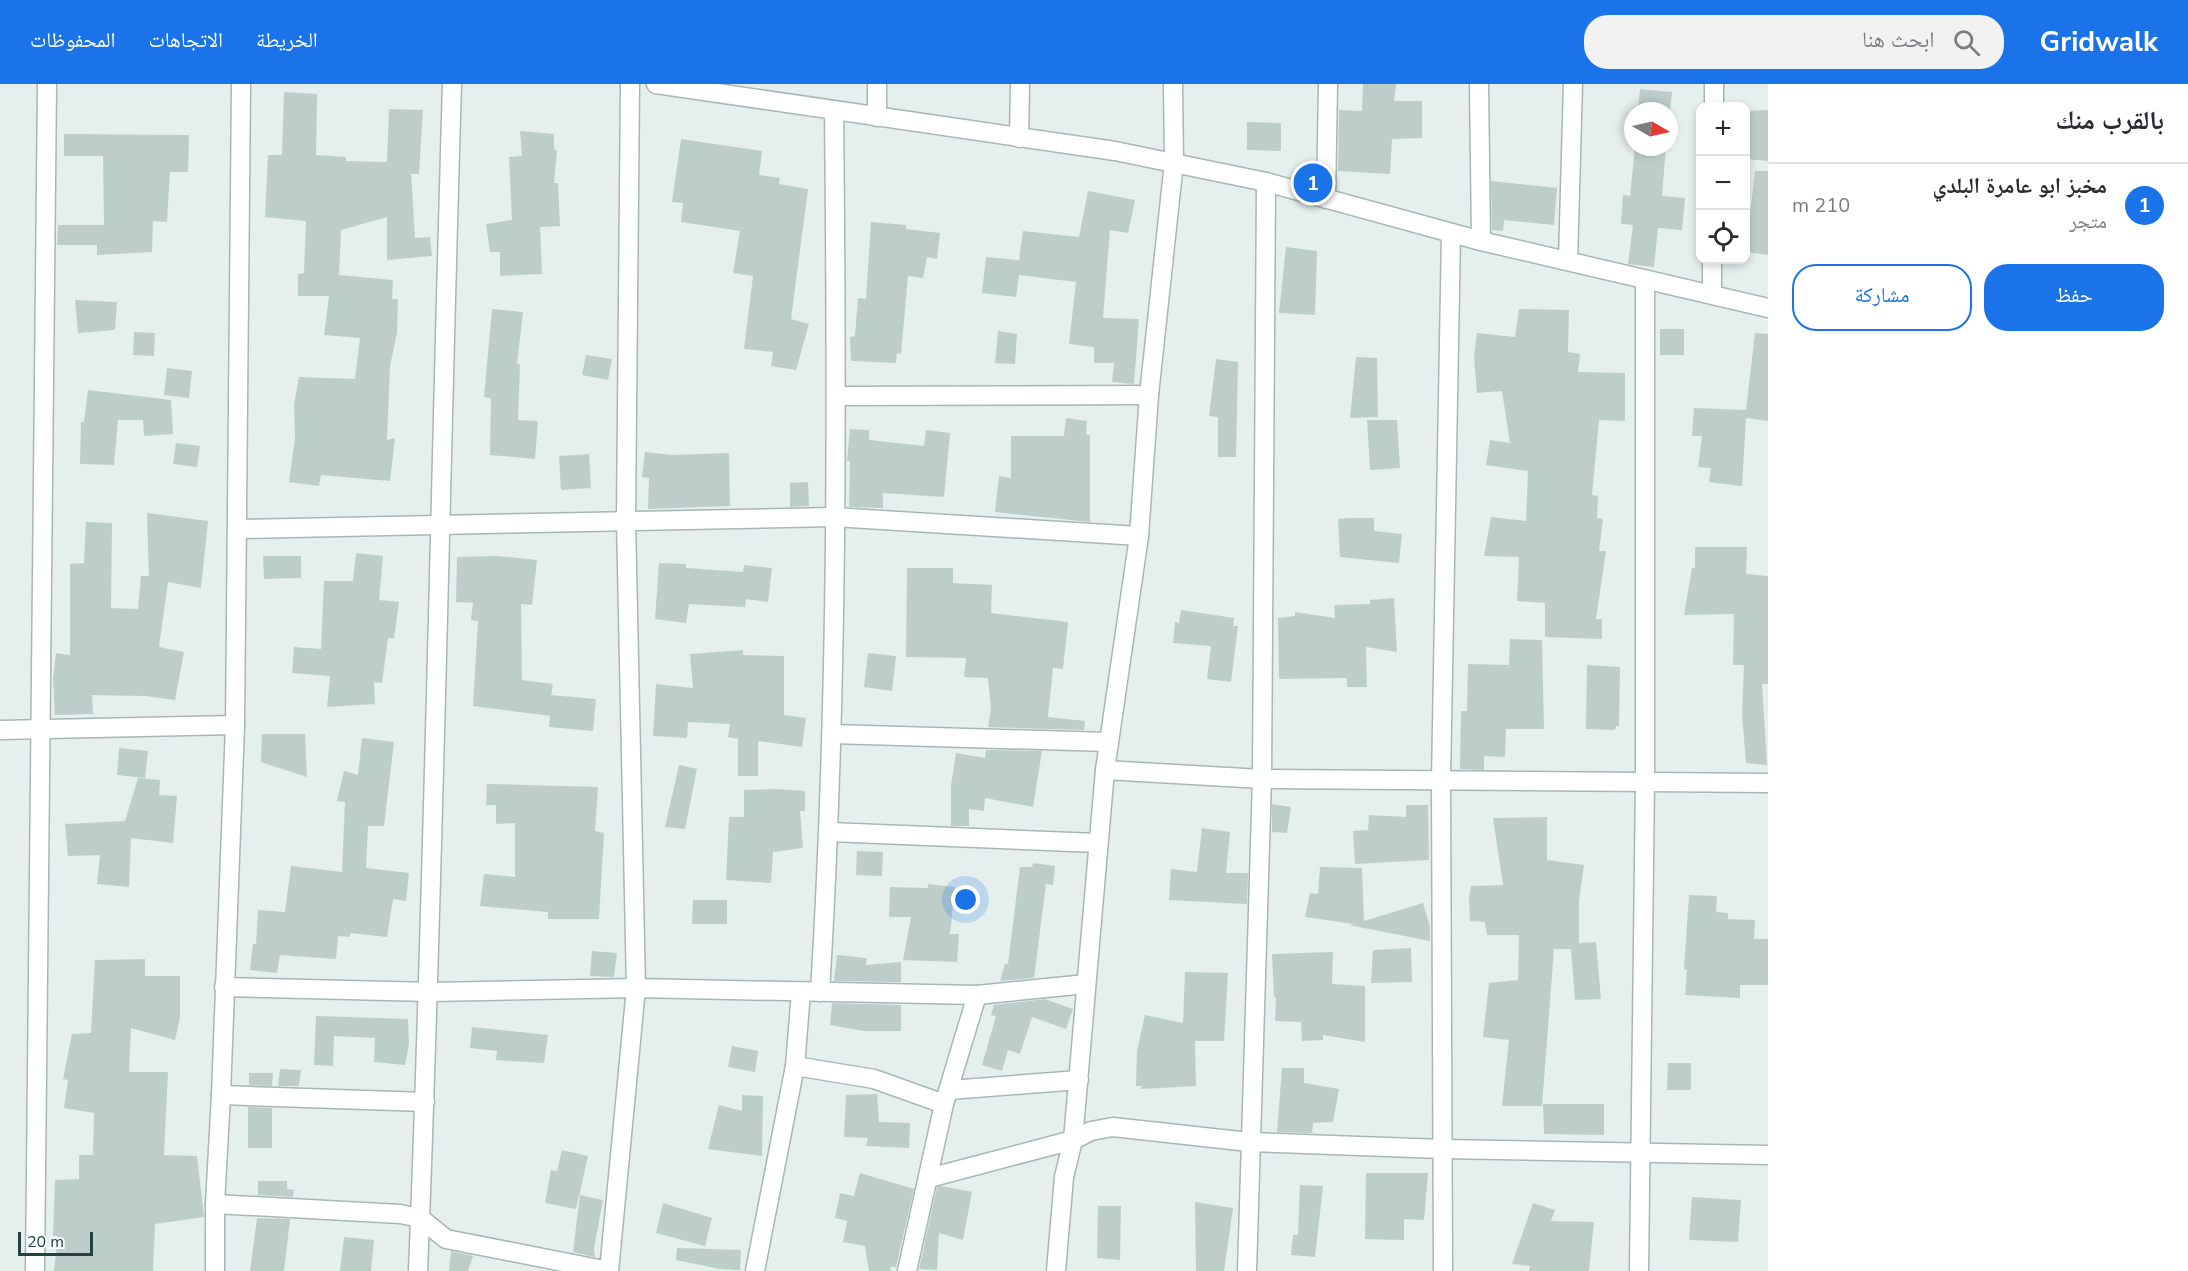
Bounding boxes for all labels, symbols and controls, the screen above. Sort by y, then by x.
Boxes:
search box [1584,15,2004,69]
text: Gridwalk [2040,23,2158,61]
text: ابحث هنا [1862,25,1935,55]
text: المحفوظات [30,26,115,54]
text: الاتجاهات [148,26,223,54]
text: الخريطة [256,26,318,54]
icon: search [1950,26,1983,59]
north arrow [1624,102,1678,156]
map controls [1696,102,1750,264]
button: + [1696,102,1750,156]
text: بالقرب منك [2056,103,2164,138]
button: − [1696,156,1750,210]
pin: 1 [1294,160,1332,206]
text: مخبز ابو عامرة البلدي [1933,171,2107,201]
text: 210 m [1792,192,1850,219]
text: 1 [2139,192,2151,219]
text: متجر [2069,208,2107,235]
button: locate [1696,210,1750,264]
button: مشاركة [1792,264,1972,331]
button: حفظ [1984,264,2164,331]
your location [951,885,980,914]
scale bar [18,1229,93,1256]
text: 20 m [27,1231,64,1253]

